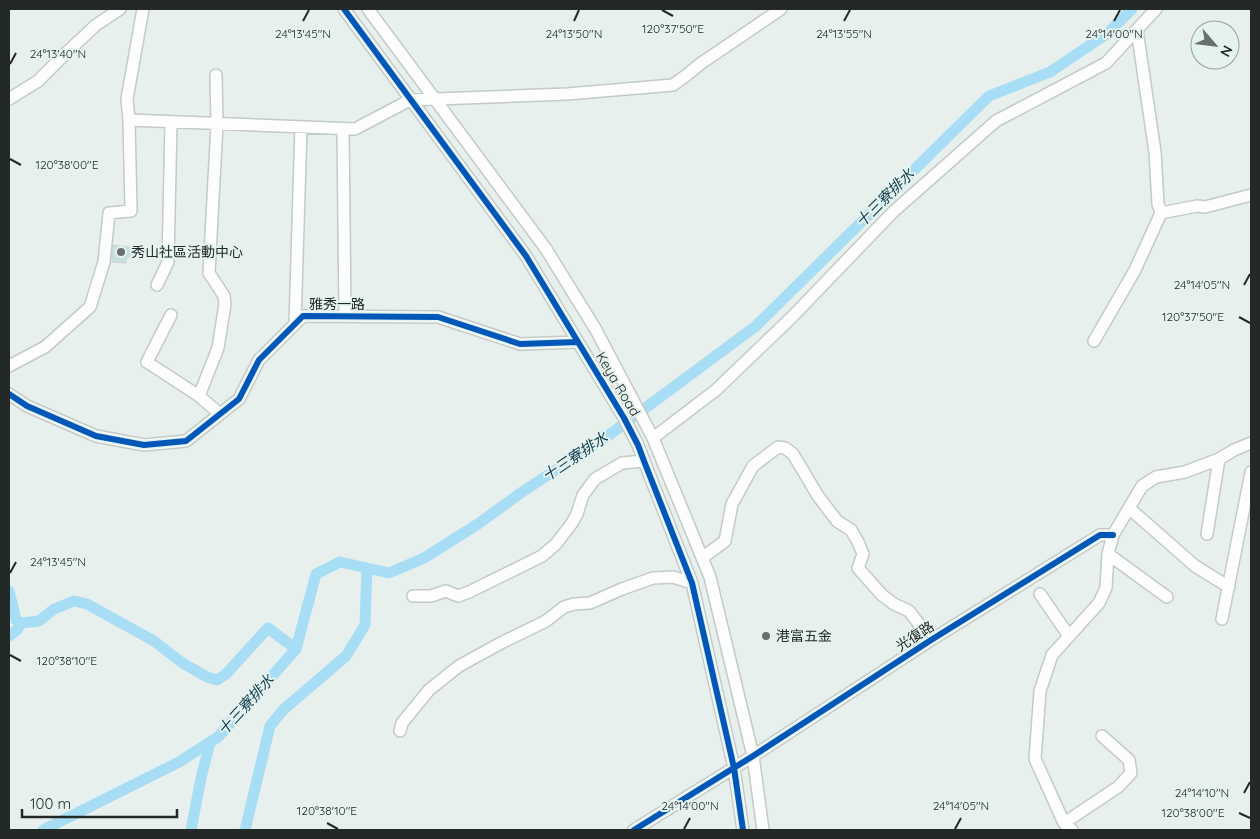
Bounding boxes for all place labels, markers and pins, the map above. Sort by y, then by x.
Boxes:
place label: 秀山社區活動中心 [131,243,243,261]
marker: 秀山社區活動中心 [115,246,127,258]
place label: 港富五金 [776,627,832,645]
marker: 港富五金 [760,630,772,642]

